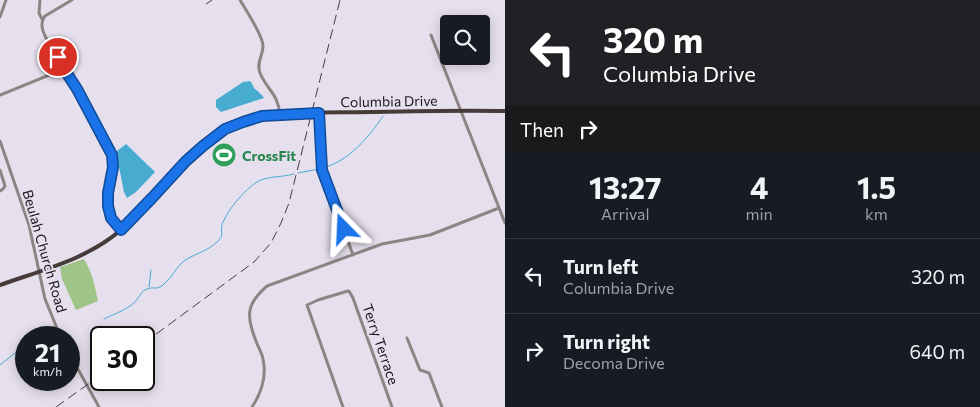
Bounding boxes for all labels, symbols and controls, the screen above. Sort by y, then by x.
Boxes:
map controls [440,15,490,65]
button: search [440,15,490,65]
text: 320 m [603,17,703,60]
icon: left [520,20,585,85]
pin [37,36,79,78]
icon: arrive [44,43,72,71]
text: Columbia Drive [603,60,756,87]
street label: Columbia Drive [340,92,438,110]
icon: right [574,115,602,143]
text: Then [520,118,564,141]
sports icon: CrossFit [211,142,237,168]
place label: CrossFit [242,147,296,164]
text: 13:27 [589,168,661,205]
text: 4 [750,168,768,205]
text: 1.5 [857,168,896,205]
street label: Beulah Church Road [19,188,71,314]
position arrow [317,202,369,254]
text: Arrival [601,204,649,223]
text: min [746,204,773,223]
text: km [865,204,888,223]
text: Turn left [563,255,638,278]
icon: left [520,262,548,290]
text: 320 m [911,265,965,288]
text: Columbia Drive [563,278,674,297]
street label: Terry Terrace [359,301,403,387]
speed limit sign: 30 [90,326,155,391]
text: Turn right [563,330,650,353]
text: 21 [35,337,60,367]
icon: right [520,337,548,365]
text: 640 m [909,340,965,363]
text: Decoma Drive [563,353,665,372]
text: km/h [33,364,62,378]

